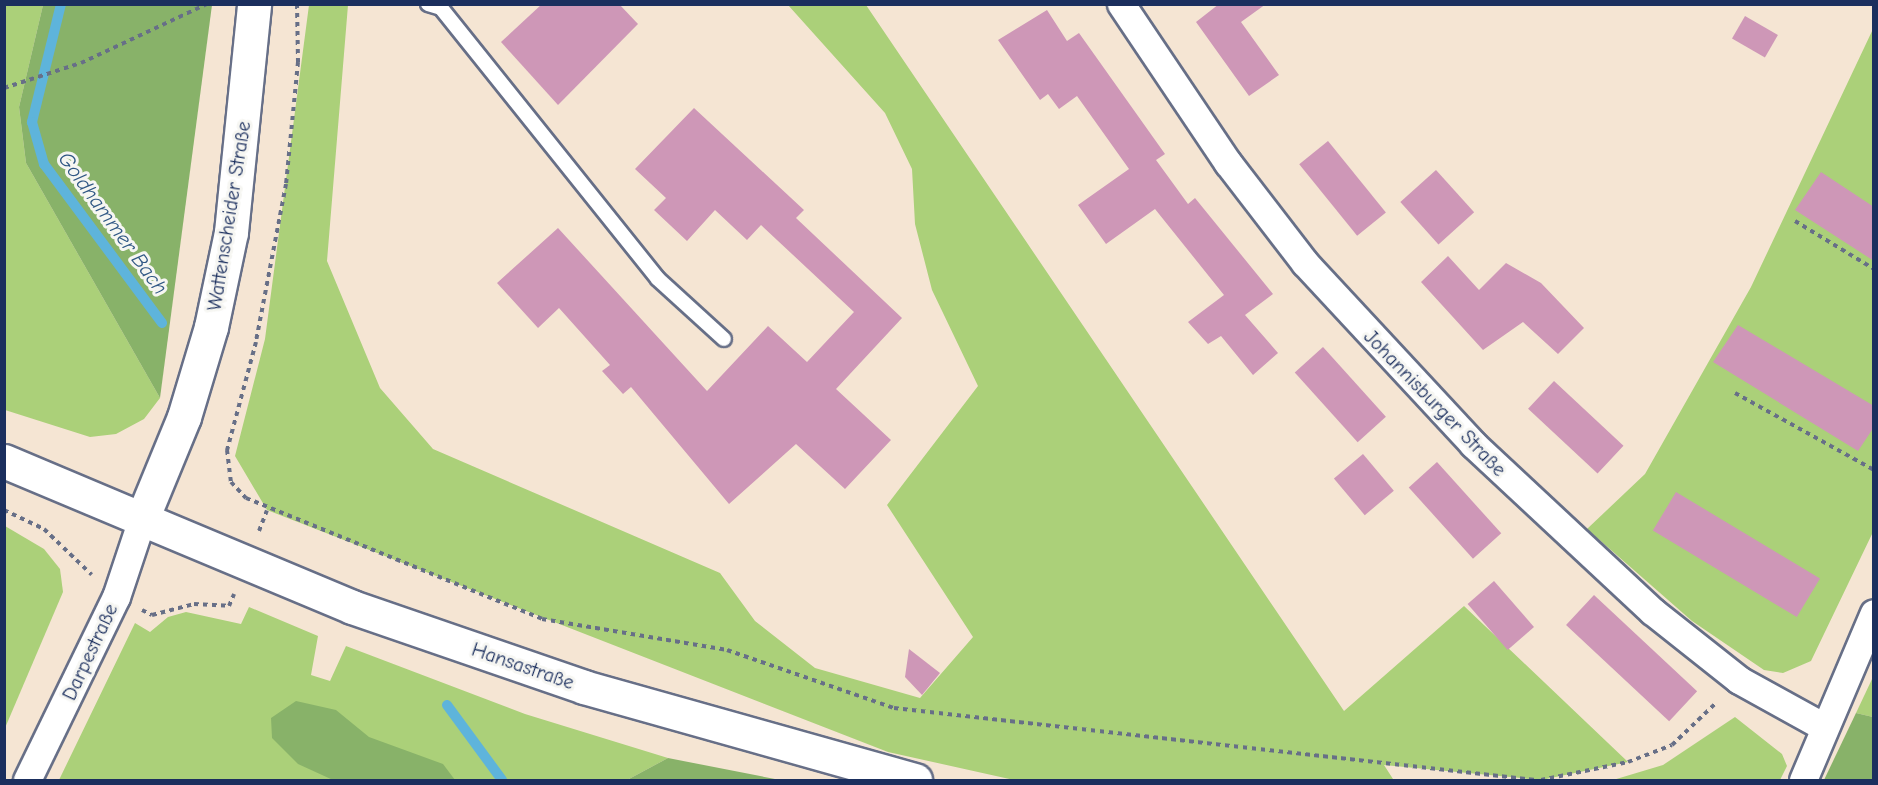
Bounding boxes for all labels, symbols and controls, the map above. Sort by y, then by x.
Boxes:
street label: Wattenscheider Straße [202,119,256,313]
water label: Goldhammer Bach [53,147,173,299]
street label: Johannisburger Straße [1359,325,1511,481]
street label: Darpestraße [57,600,123,704]
street label: Hansastraße [469,637,577,695]

